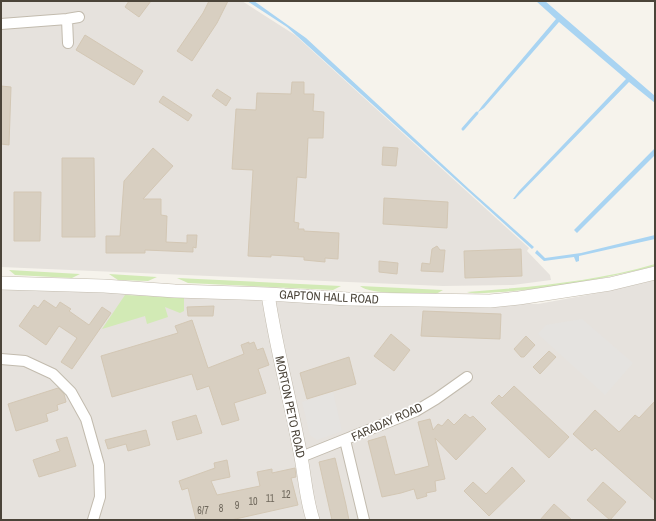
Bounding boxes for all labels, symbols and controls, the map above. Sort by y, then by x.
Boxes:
street label: GAPTON HALL ROAD [279,286,379,308]
street label: MORTON PETO ROAD [271,355,309,459]
street label: FARADAY ROAD [349,399,425,445]
house number: 12 [281,488,291,501]
house number: 11 [266,492,275,505]
house number: 10 [248,495,258,508]
house number: 9 [235,499,240,512]
house number: 8 [219,502,224,515]
house number: 6/7 [197,504,209,517]

